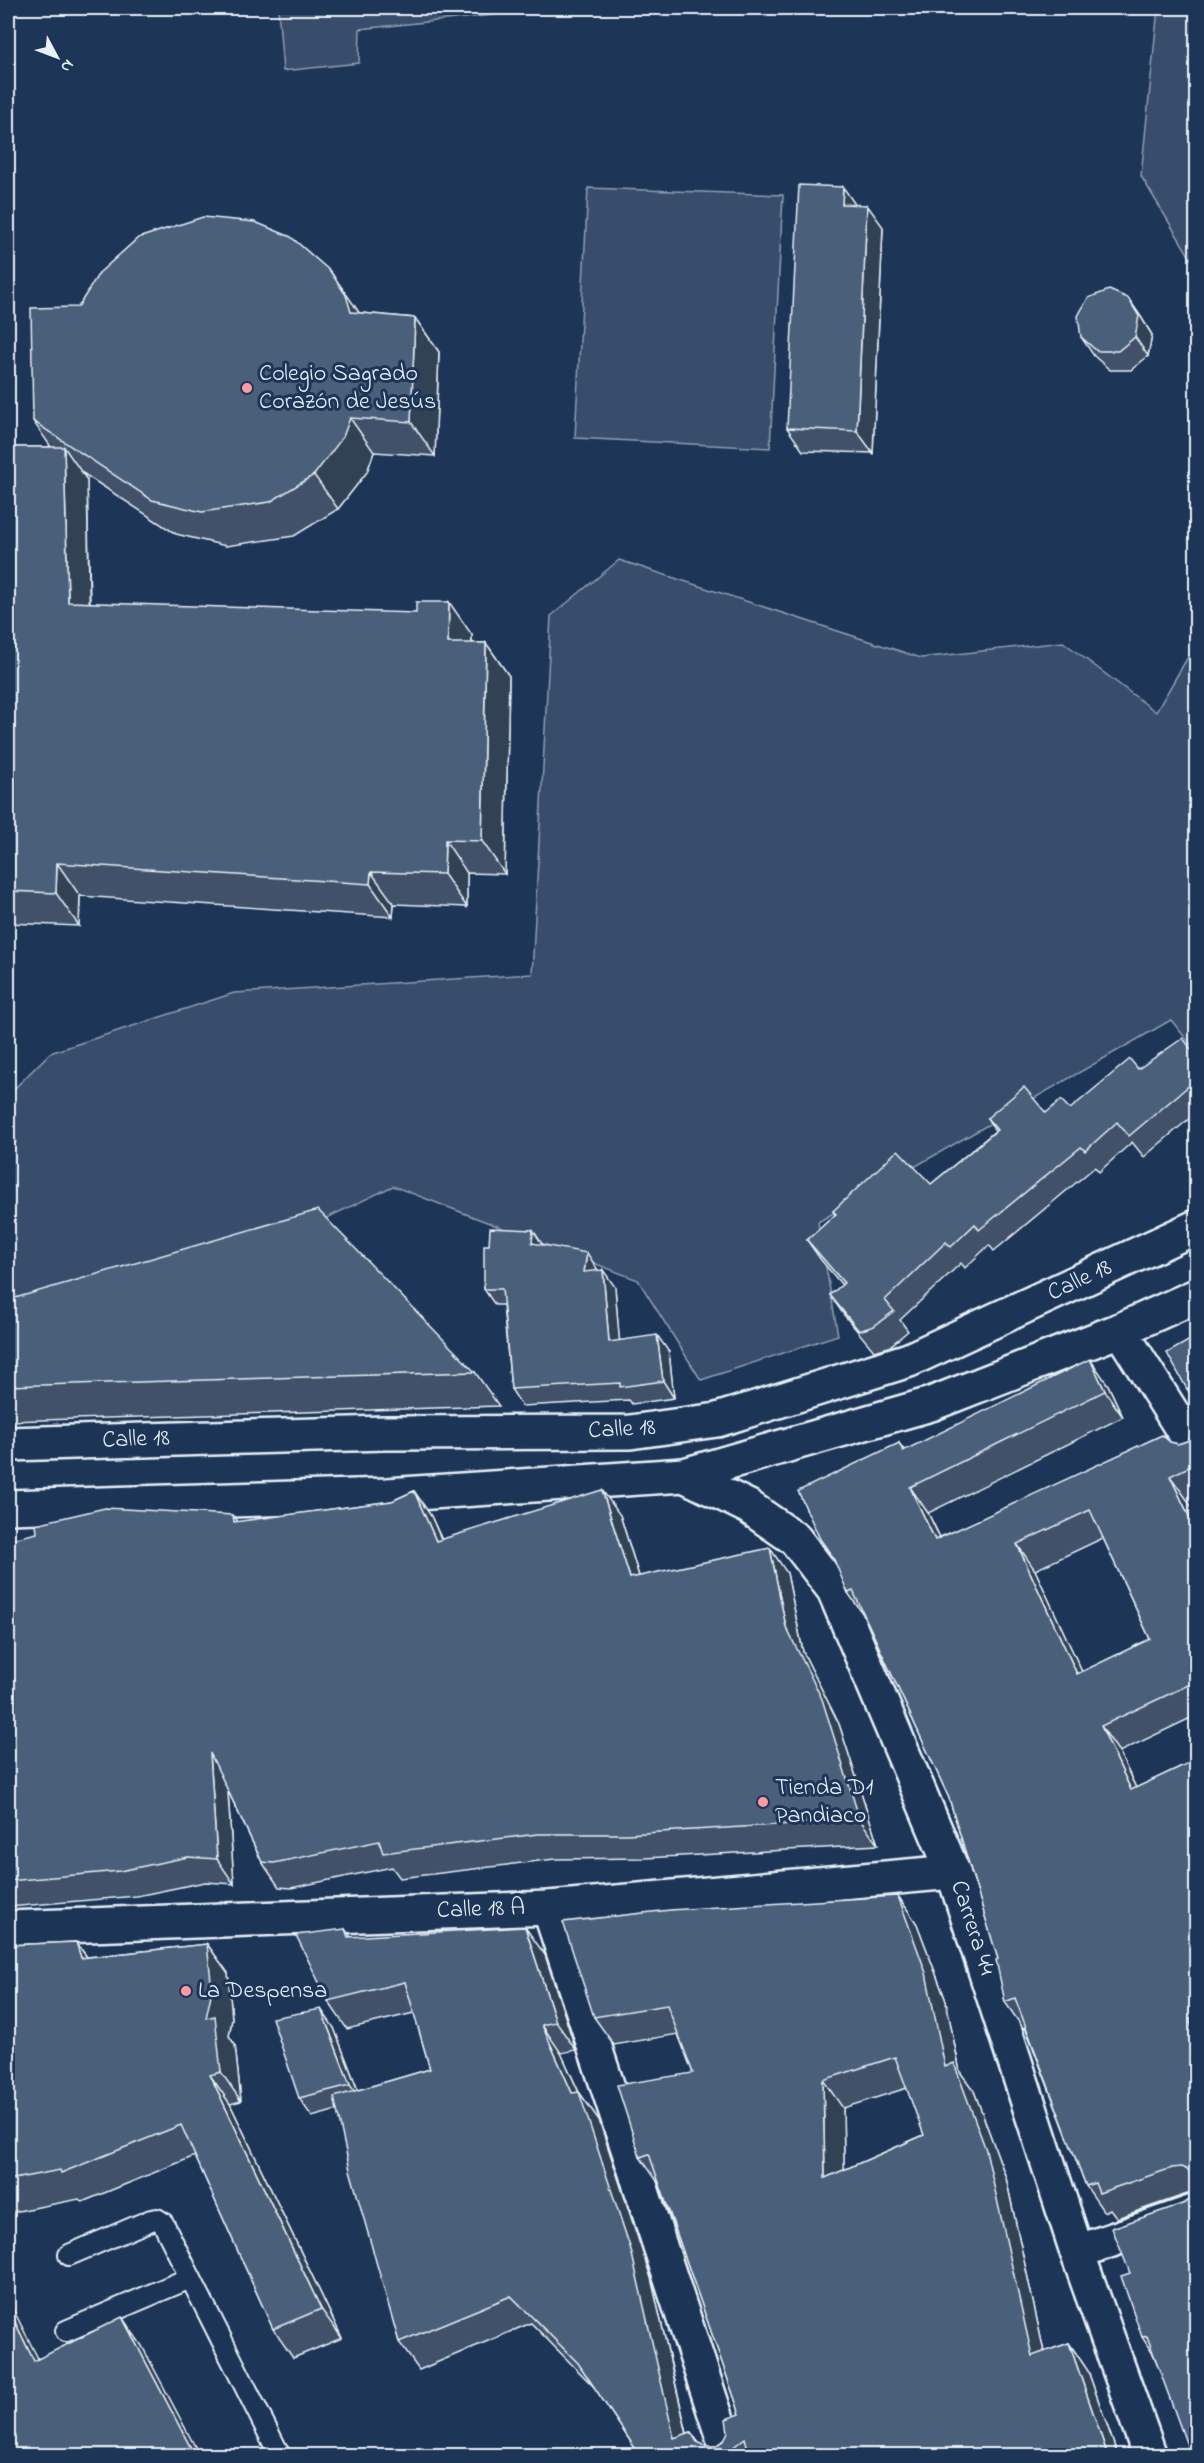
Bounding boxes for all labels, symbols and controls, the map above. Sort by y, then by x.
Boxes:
north arrow [27,27,87,87]
text: N [54,54,79,78]
place label: Colegio Sagrado Corazón de Jesús [259,357,436,420]
marker: Colegio Sagrado Corazón de Jesús [240,381,254,395]
street label: Calle 18 [1042,1251,1118,1311]
street label: Calle 18 [587,1411,657,1449]
street label: Calle 18 [102,1421,170,1459]
place label: Tienda D1 Pandiaco [775,1771,874,1834]
marker: Tienda D1 Pandiaco [756,1795,770,1809]
street label: Carrera 44 [940,1876,1004,1980]
street label: Calle 18 A [436,1891,526,1929]
place label: La Despensa [198,1974,327,2009]
marker: La Despensa [179,1984,193,1998]

